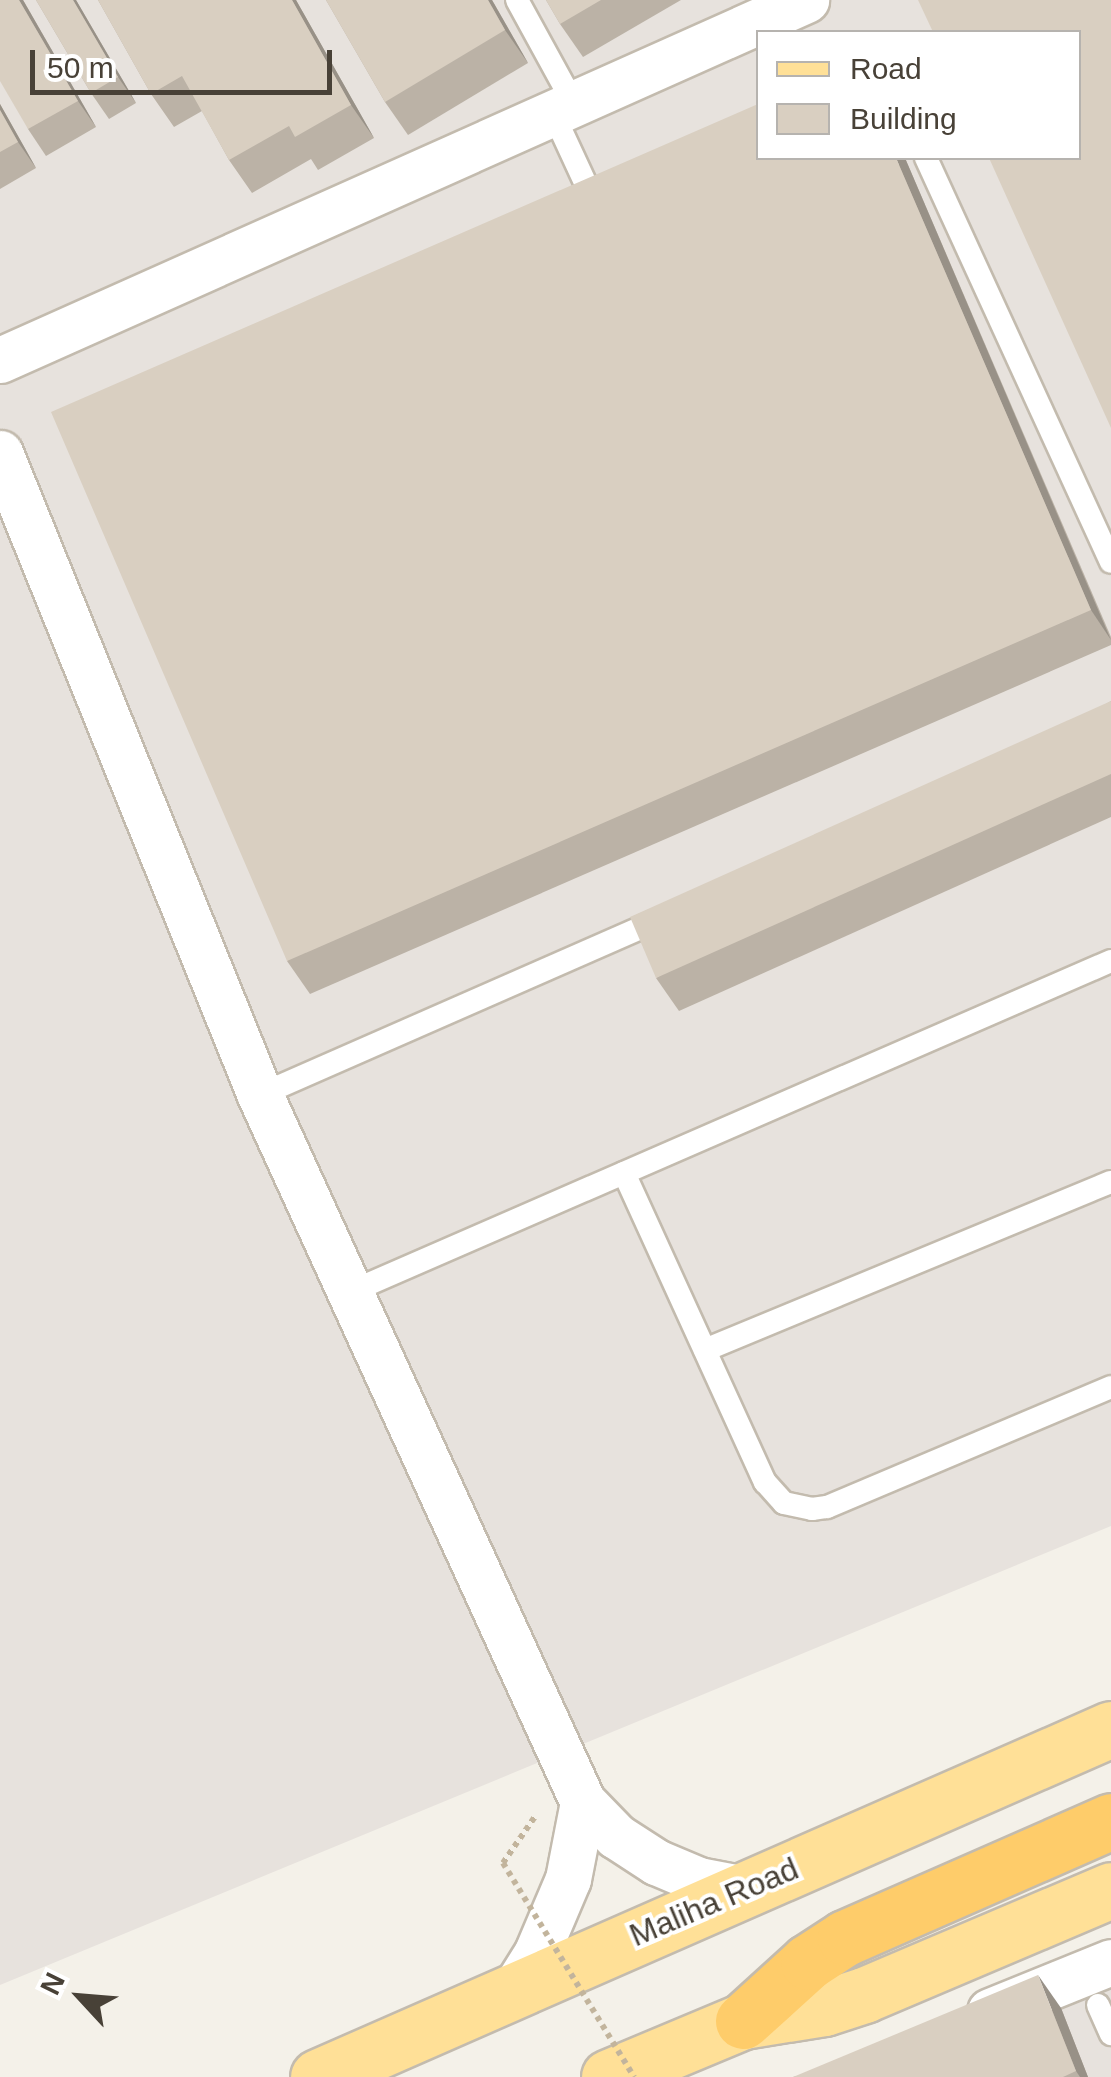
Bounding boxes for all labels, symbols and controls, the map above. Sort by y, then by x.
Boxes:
scale bar [35,30,338,92]
legend [756,30,1081,160]
text: 50 m [47,51,114,84]
text: Road [850,52,922,85]
text: Building [850,102,957,135]
street label: Maliha Road [624,1849,804,1955]
north arrow [30,1947,130,2047]
text: N [34,1968,71,2000]

